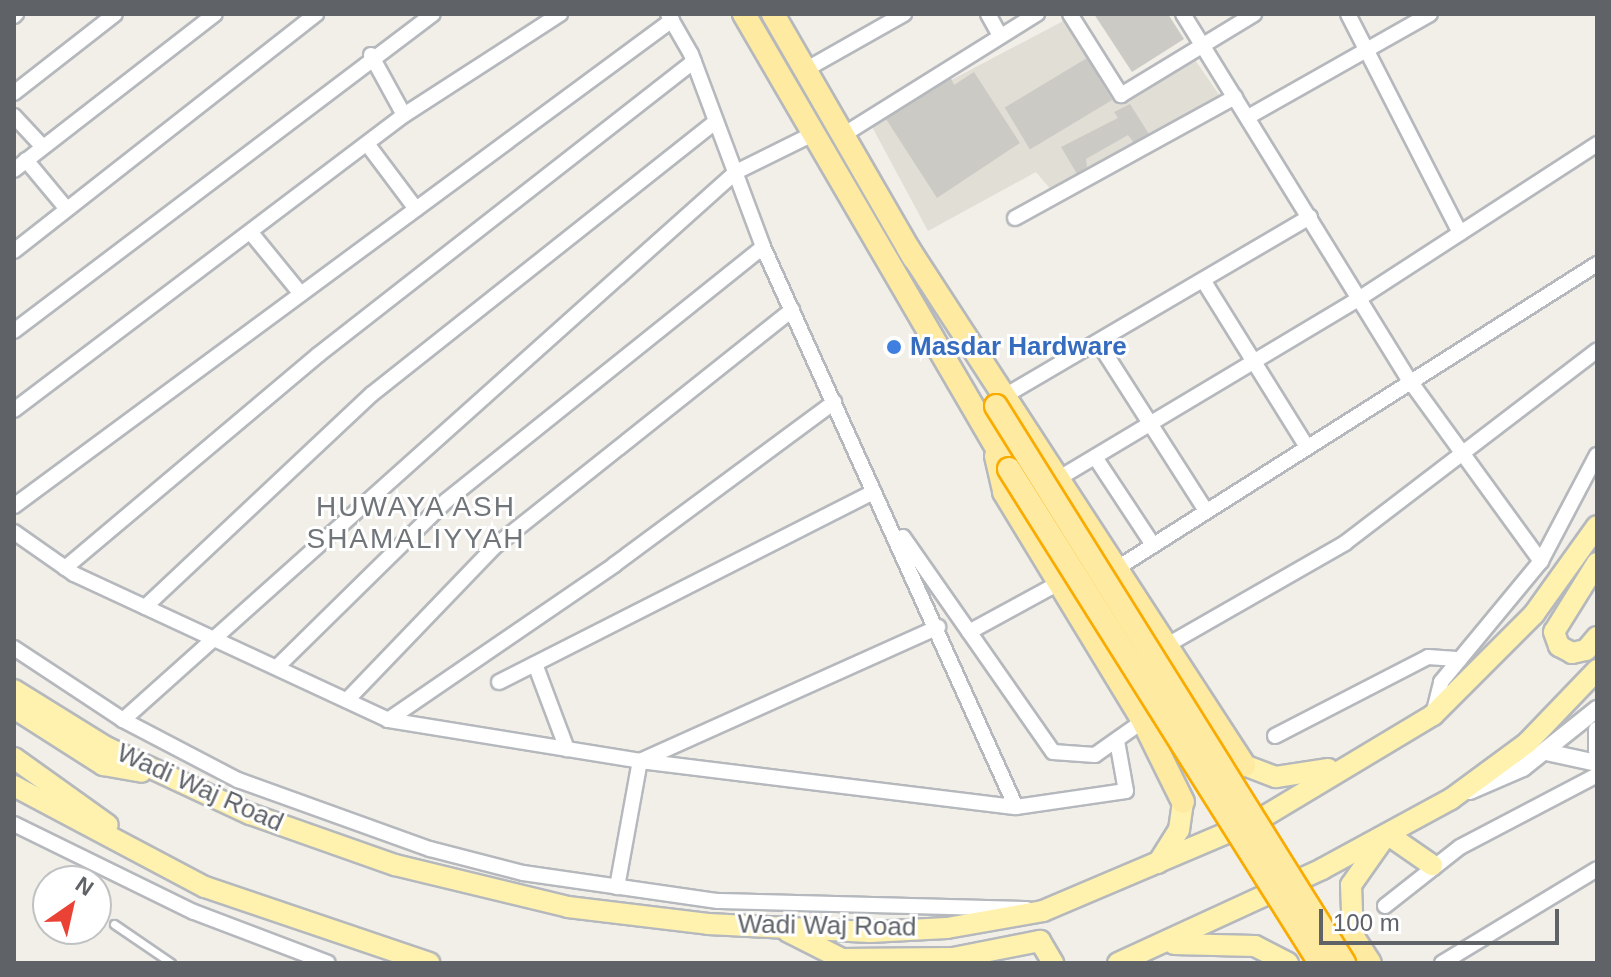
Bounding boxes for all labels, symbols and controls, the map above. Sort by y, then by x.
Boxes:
place label: Masdar Hardware [910,331,1127,363]
marker: Masdar Hardware [885,338,903,356]
district label: HUWAYA ASH SHAMALIYYAH [306,490,526,556]
street label: Wadi Waj Road [112,737,288,839]
north arrow [32,865,112,945]
text: N [71,872,98,901]
scale bar [1323,893,1563,943]
street label: Wadi Waj Road [737,909,917,943]
text: 100 m [1333,909,1400,936]

